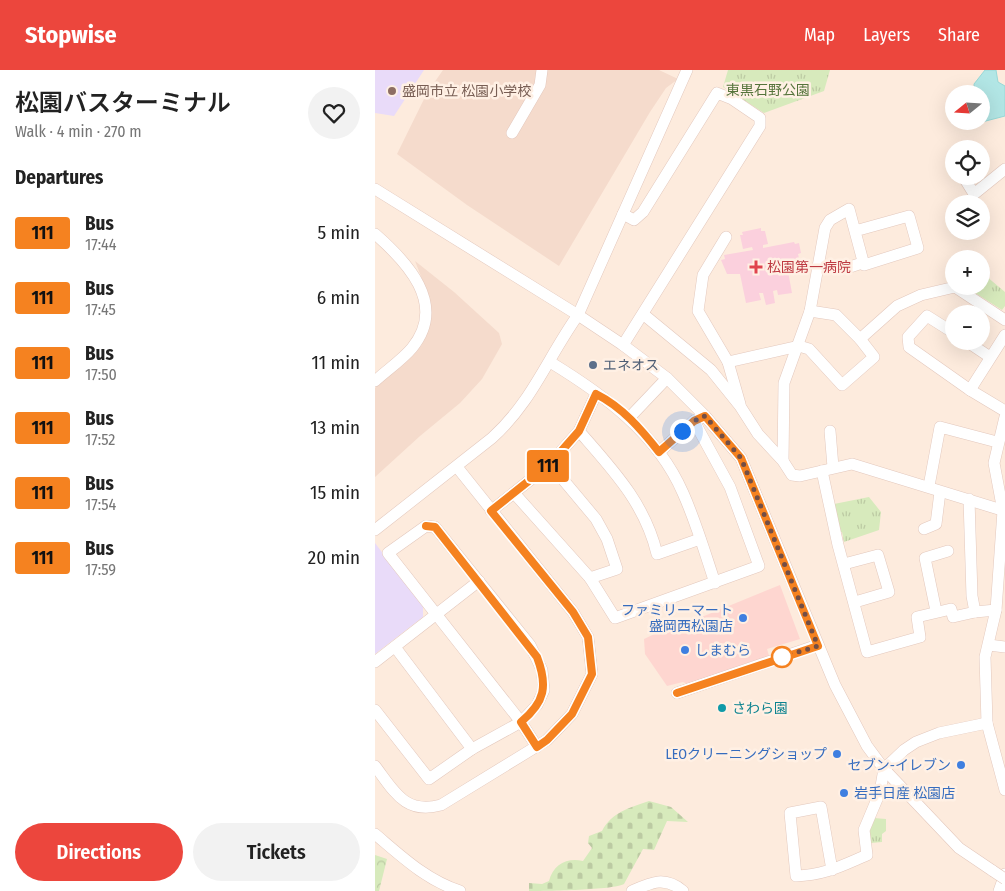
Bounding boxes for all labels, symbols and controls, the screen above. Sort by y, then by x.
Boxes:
text: Stopwise [25,21,117,49]
text: Map [804,24,835,46]
text: Layers [863,24,910,46]
text: Share [938,24,980,46]
park label: 東黒石野公園 [726,82,810,99]
place label: 盛岡市立 松園小学校 [402,83,531,100]
marker: 盛岡市立 松園小学校 [386,85,398,97]
north arrow [945,85,990,130]
map controls [945,85,990,350]
button: heart [308,87,360,139]
text: 松園バスターミナル [15,89,231,117]
text: Walk · 4 min · 270 m [15,122,142,141]
button: locate [945,140,990,185]
text: Departures [15,166,103,189]
button: layers [945,195,990,240]
text: Bus [85,212,114,235]
text: 5 min [317,221,360,244]
text: 111 [31,222,54,244]
text: 17:44 [85,235,117,254]
button: + [945,250,990,295]
place label: 松園第一病院 [767,259,851,276]
marker: 松園第一病院 [749,260,763,274]
text: Bus [85,277,114,300]
text: 6 min [317,286,360,309]
text: 111 [31,287,54,309]
text: 17:45 [85,300,116,319]
button: − [945,305,990,350]
text: Bus [85,342,114,365]
text: 11 min [312,351,360,374]
text: 111 [31,352,54,374]
place label: エネオス [603,357,659,374]
marker: エネオス [587,359,599,371]
text: 17:50 [85,365,117,384]
text: Bus [85,407,114,430]
text: 13 min [310,416,360,439]
text: 111 [31,417,54,439]
your location [670,419,695,444]
text: 17:52 [85,430,115,449]
line badge: 111 [519,450,577,482]
text: 111 [537,455,559,477]
text: Bus [85,472,114,495]
text: 15 min [310,481,360,504]
text: 111 [31,482,54,504]
text: 17:54 [85,495,116,514]
text: Bus [85,537,114,560]
text: 20 min [308,546,360,569]
text: 111 [31,547,54,569]
text: 17:59 [85,560,116,579]
place label: ファミリーマート 盛岡西松園店 [621,602,733,635]
marker: ファミリーマート 盛岡西松園店 [737,612,749,624]
place label: しまむら [695,642,751,659]
marker: しまむら [679,644,691,656]
unlabelled marker [771,646,793,668]
place label: さわら園 [732,700,788,717]
marker: さわら園 [716,702,728,714]
place label: LEOクリーニングショップ [666,746,827,763]
marker: LEOクリーニングショップ [831,748,843,760]
place label: セブン-イレブン [848,757,951,774]
marker: セブン-イレブン [955,759,967,771]
place label: 岩手日産 松園店 [854,785,955,802]
marker: 岩手日産 松園店 [838,787,850,799]
button: Directions [15,823,183,881]
button: Tickets [193,823,360,881]

